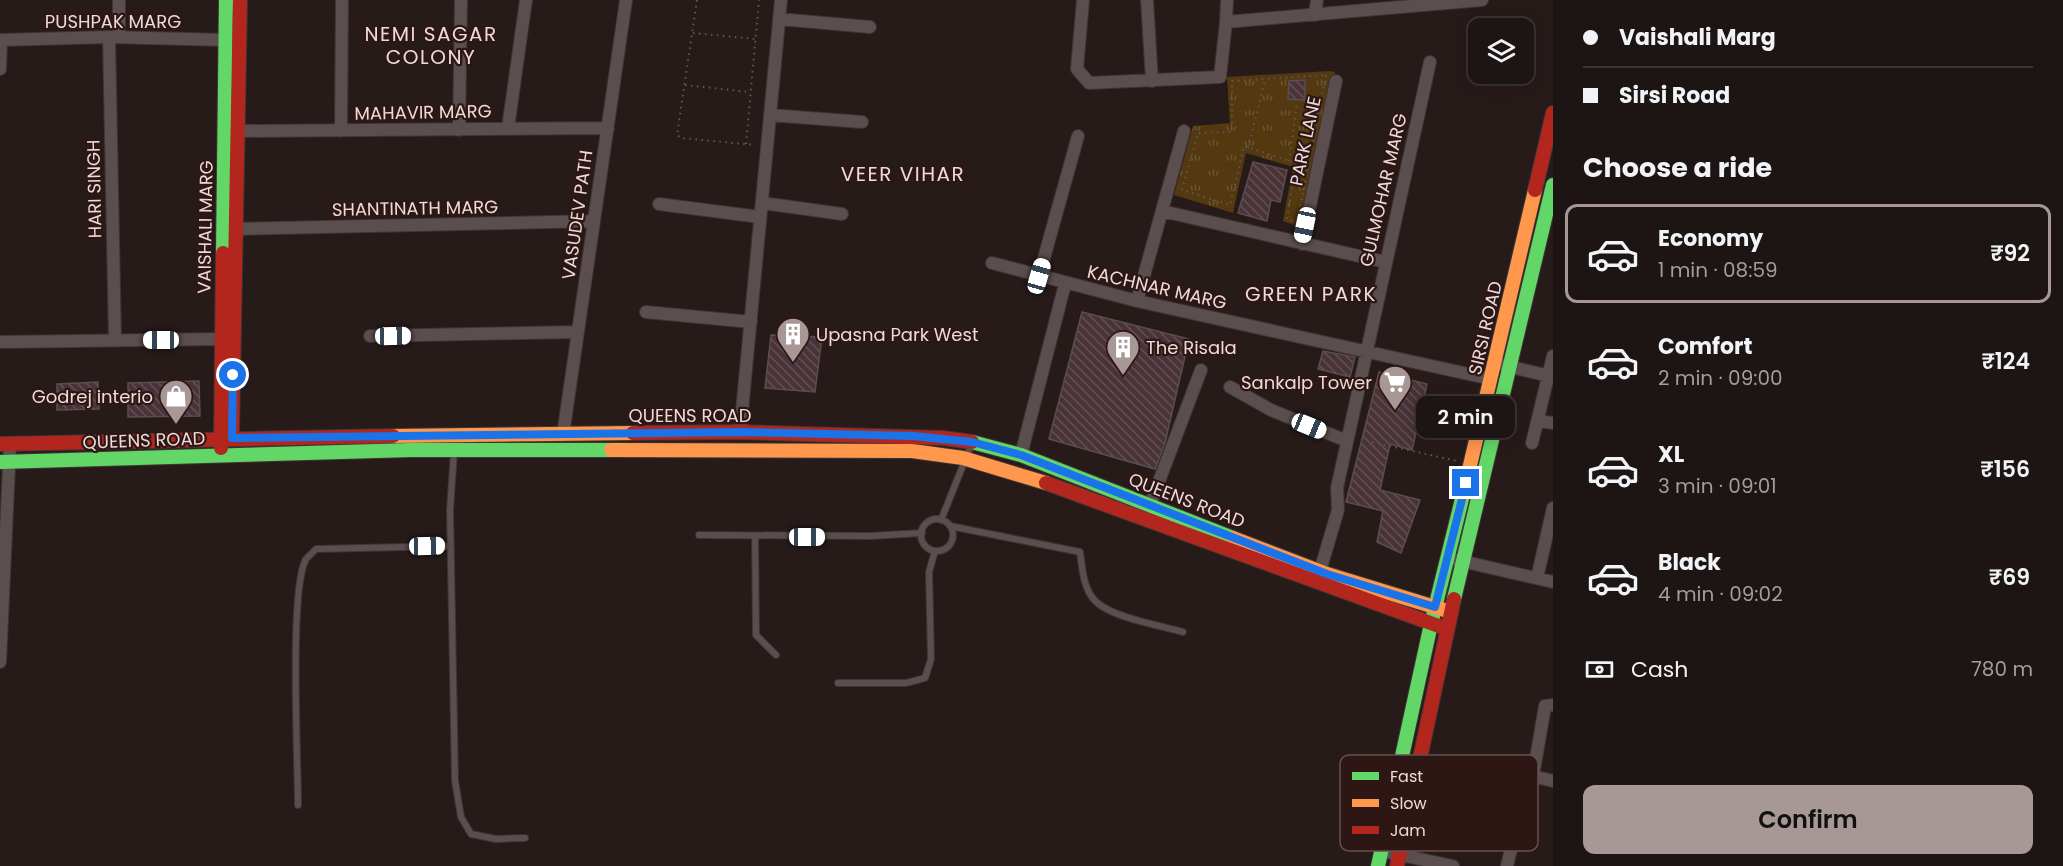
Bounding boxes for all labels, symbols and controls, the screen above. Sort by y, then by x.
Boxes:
street label: PUSHPAK MARG [45,9,181,34]
map controls [1468,18,1534,84]
button: layers [1468,18,1534,84]
district label: NEMI SAGAR COLONY [364,20,498,71]
text: Vaishali Marg [1619,22,1776,53]
text: Sirsi Road [1619,80,1730,111]
street label: PARK LANE [1283,94,1327,188]
street label: MAHAVIR MARG [354,98,492,126]
street label: GULMOHAR MARG [1353,111,1413,269]
street label: HARI SINGH [81,139,107,239]
street label: VASUDEV PATH [556,149,598,281]
text: Choose a ride [1583,149,1772,186]
street label: VAISHALI MARG [191,160,219,294]
district label: VEER VIHAR [841,160,965,188]
street label: SHANTINATH MARG [332,194,498,222]
car [1292,206,1318,244]
text: Economy [1658,223,1763,254]
icon: car [1586,227,1640,281]
text: ₹92 [1990,238,2030,269]
car [1025,256,1053,296]
text: 1 min · 08:59 [1658,256,1778,284]
street label: KACHNAR MARG [1085,259,1229,315]
street label: SIRSI ROAD [1462,279,1508,377]
district label: GREEN PARK [1245,280,1377,308]
building icon: Upasna Park West [775,316,811,363]
place label: Upasna Park West [816,322,978,347]
car [375,327,411,345]
building icon: The Risala [1105,329,1141,376]
car [143,331,179,349]
text: Comfort [1658,331,1752,362]
place label: The Risala [1146,335,1237,360]
icon: car [1586,335,1640,389]
text: ₹124 [1981,346,2030,377]
route start [219,361,246,388]
supermarket icon: Sankalp Tower [1377,364,1413,411]
text: 2 min · 09:00 [1658,364,1783,392]
place label: Sankalp Tower [1241,370,1372,395]
shop icon: Godrej interio [158,378,194,425]
place label: Godrej interio [32,384,153,409]
callout: 2 min [1416,396,1516,438]
street label: QUEENS ROAD [629,403,751,428]
text: 2 min [1438,403,1493,431]
car [1289,411,1329,441]
street label: QUEENS ROAD [82,425,206,455]
text: XL [1658,439,1684,470]
icon: car [1586,443,1640,497]
text: ₹156 [1980,454,2030,485]
street label: QUEENS ROAD [1125,466,1249,534]
route end [1452,469,1479,496]
text: 3 min · 09:01 [1658,472,1777,500]
car [789,528,825,546]
car [409,537,445,555]
text: Black [1658,547,1721,578]
icon: car [1586,551,1640,605]
text: ₹69 [1989,562,2030,593]
text: 4 min · 09:02 [1658,580,1783,608]
icon: cash [1583,653,1616,686]
text: Cash [1631,654,1688,685]
text: 780 m [1971,655,2033,683]
legend [1340,755,1538,851]
text: Fast [1390,765,1423,788]
button: Confirm [1583,785,2033,854]
text: Slow [1390,792,1427,815]
text: Jam [1390,819,1426,842]

